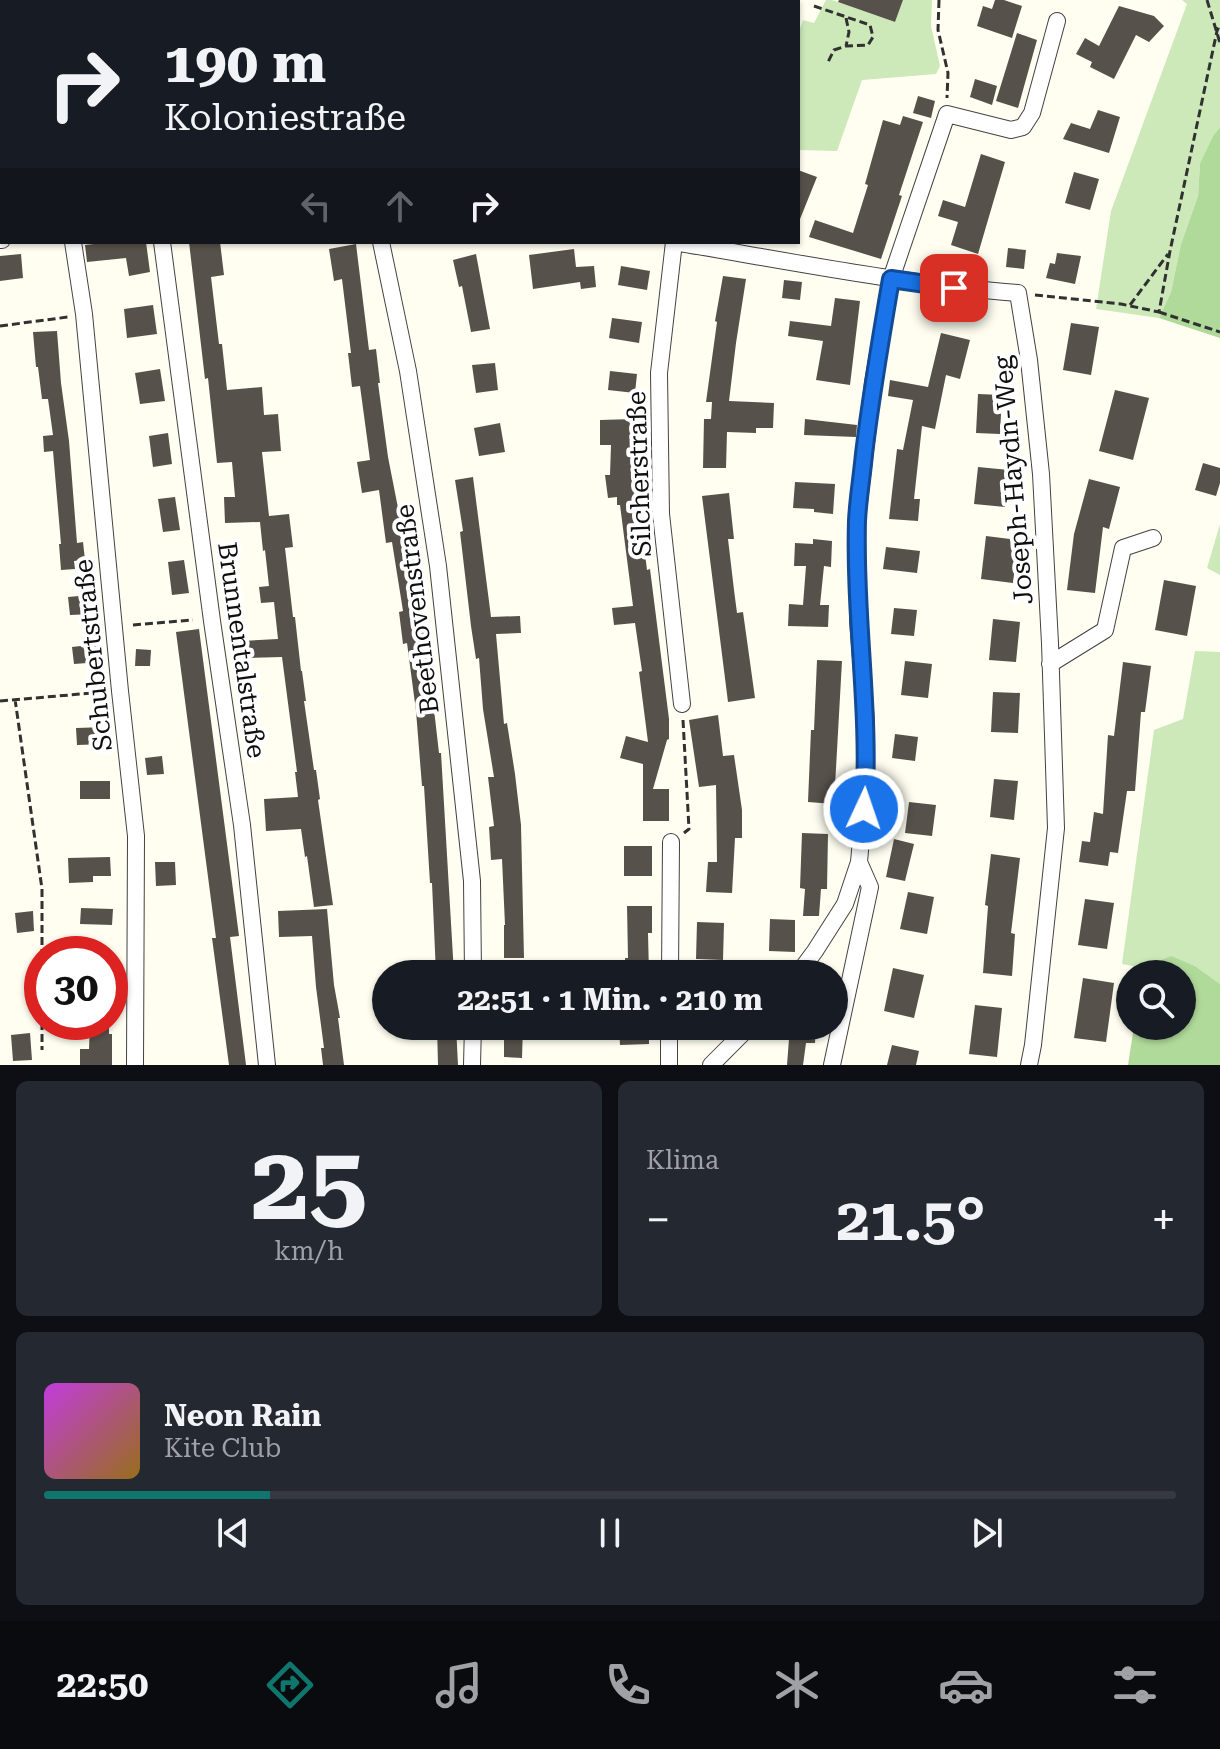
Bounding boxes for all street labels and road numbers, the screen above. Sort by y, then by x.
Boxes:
street label: Joseph-Haydn-Weg [987,354,1039,606]
street label: Silcherstraße [621,391,657,557]
street label: Beethovenstraße [389,503,445,715]
street label: Brunnentalstraße [212,540,272,760]
street label: Schubertstraße [68,558,118,752]

